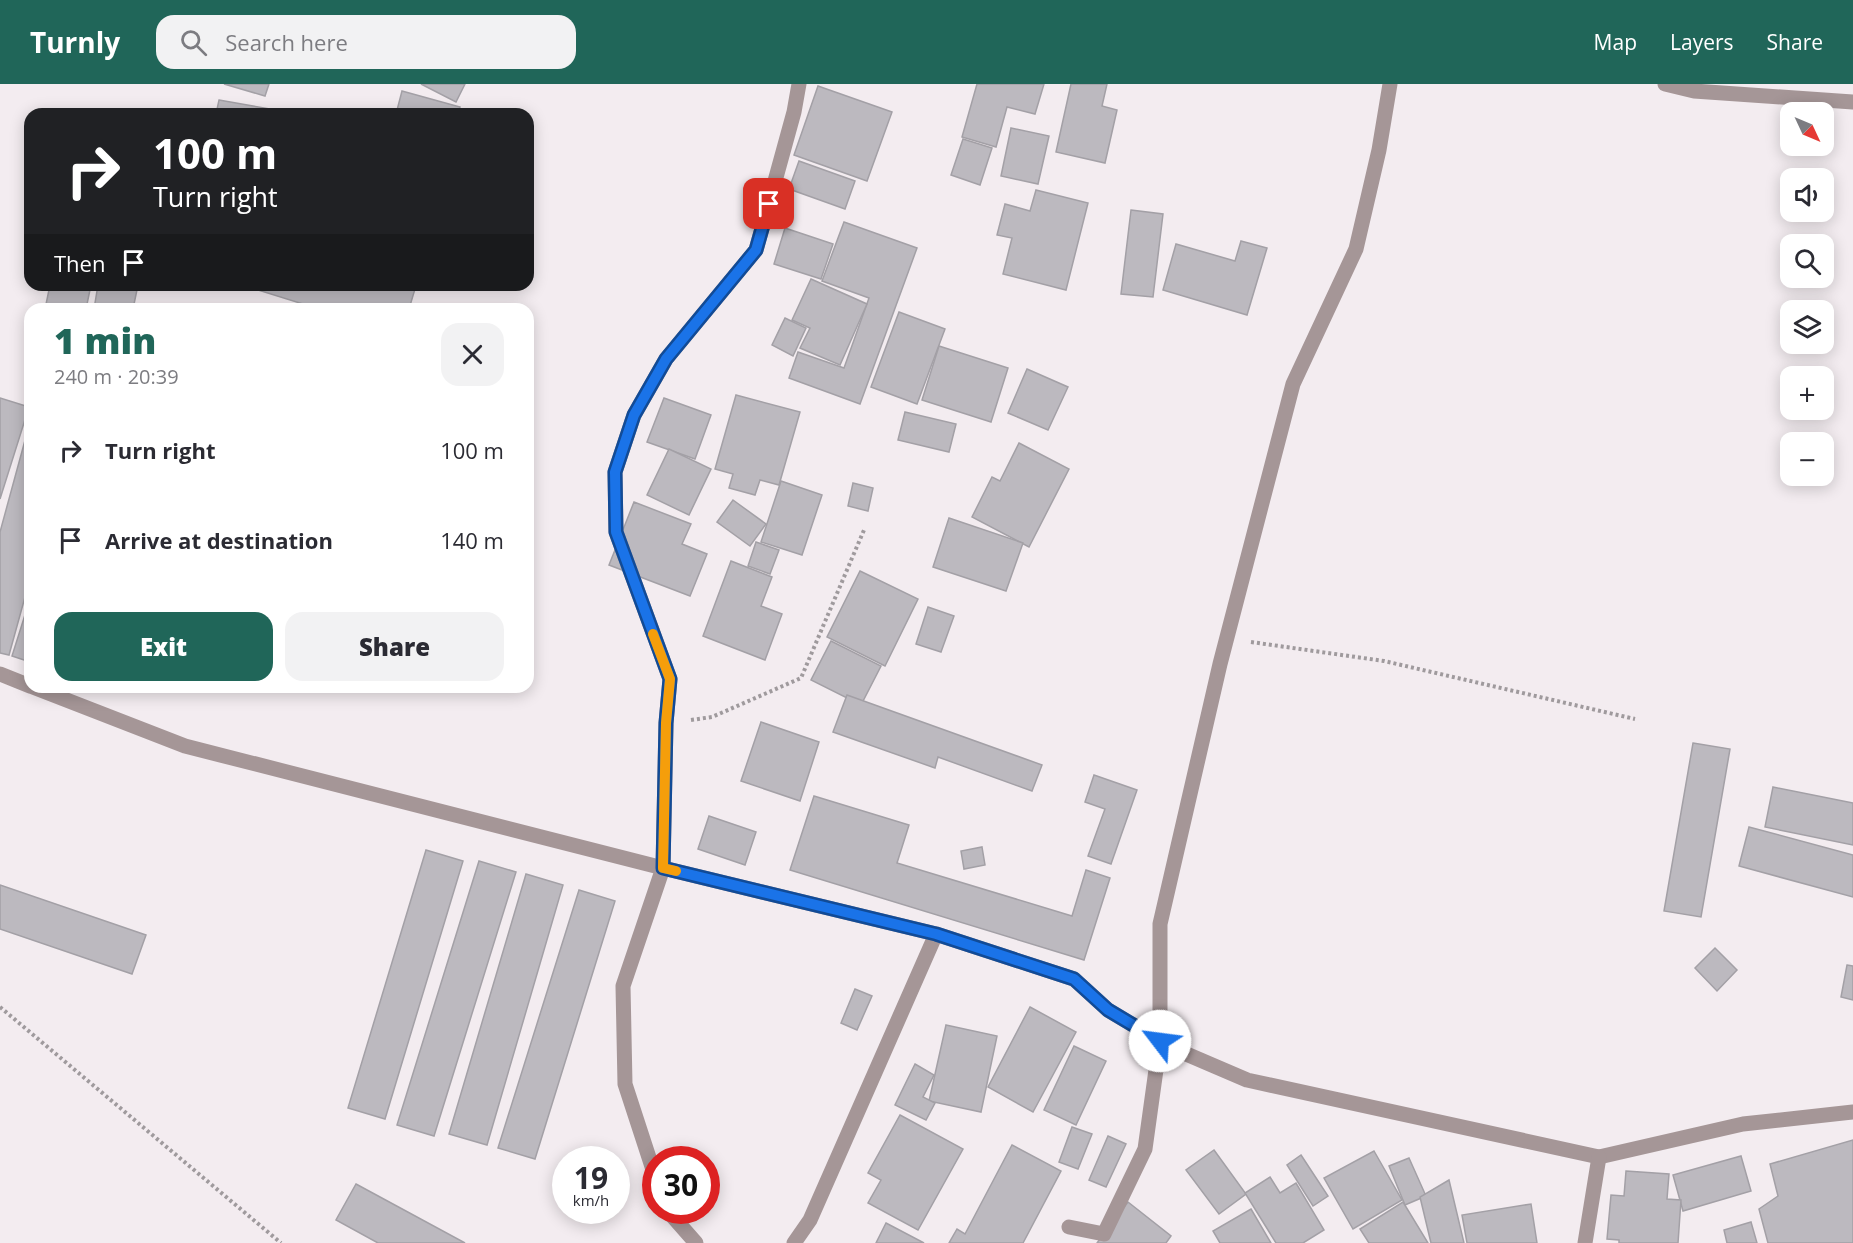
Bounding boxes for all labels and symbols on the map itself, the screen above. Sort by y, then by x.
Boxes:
north arrow [1780,102,1834,156]
pin [743,178,794,229]
position arrow [1128,1009,1192,1073]
speed limit sign: 30 [642,1146,720,1224]

